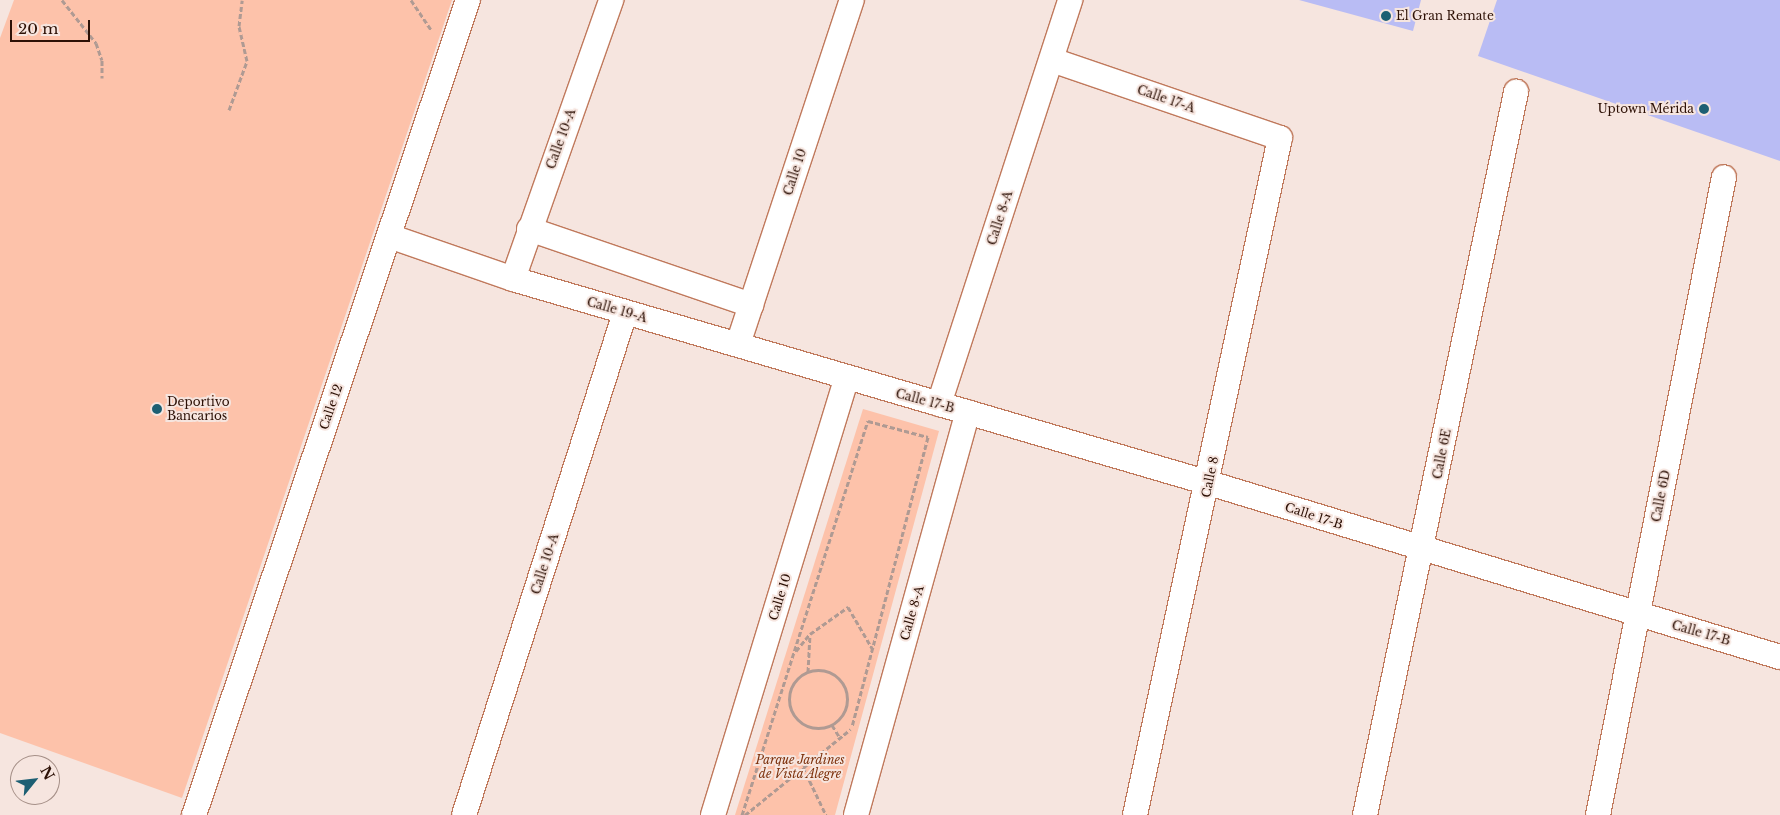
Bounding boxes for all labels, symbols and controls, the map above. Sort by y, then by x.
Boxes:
place label: El Gran Remate [1396,9,1494,23]
scale bar [12,10,92,42]
marker: El Gran Remate [1380,10,1392,22]
text: 20 m [18,19,58,38]
street label: Calle 17-A [1135,82,1197,116]
place label: Uptown Mérida [1598,102,1694,116]
marker: Uptown Mérida [1698,103,1710,115]
street label: Calle 10-A [543,107,579,171]
street label: Calle 10 [781,147,809,197]
street label: Calle 8-A [984,189,1016,247]
street label: Calle 19-A [585,295,649,325]
street label: Calle 12 [317,382,345,432]
street label: Calle 17-B [894,386,956,416]
place label: Deportivo Bancarios [167,395,230,423]
marker: Deportivo Bancarios [151,403,163,415]
street label: Calle 6E [1430,428,1454,480]
street label: Calle 8 [1199,455,1221,499]
street label: Calle 6D [1649,469,1673,523]
street label: Calle 17-B [1283,500,1345,532]
street label: Calle 10-A [528,532,562,596]
street label: Calle 10 [766,572,794,622]
street label: Calle 8-A [897,584,927,642]
street label: Calle 17-B [1670,618,1732,648]
park label: Parque Jardines de Vista Alegre [755,753,845,781]
north arrow [10,755,60,805]
text: N [36,763,58,783]

